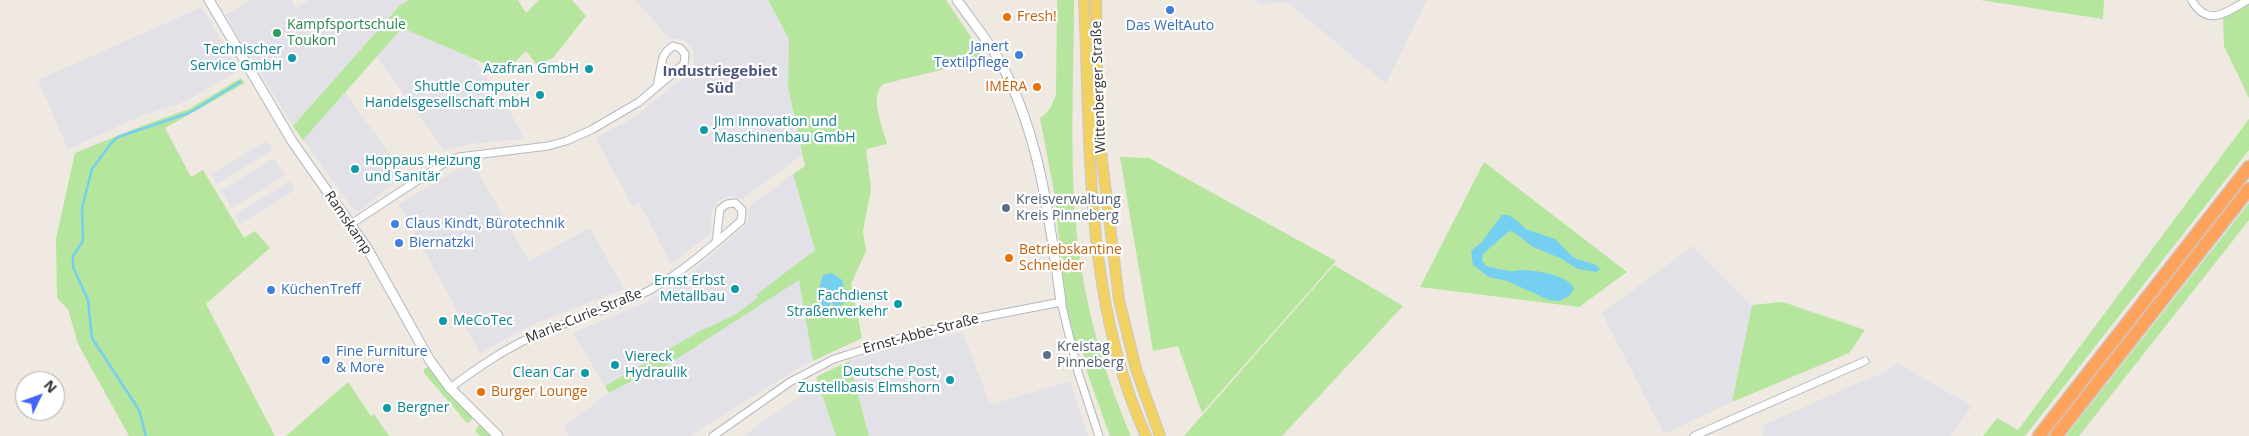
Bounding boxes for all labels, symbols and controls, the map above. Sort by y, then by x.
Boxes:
marker: Das WeltAuto [1164,4,1176,16]
place label: Fresh! [1017,9,1057,25]
marker: Fresh! [1001,11,1013,23]
place label: Kampfsportschule Toukon [287,17,406,49]
place label: Das WeltAuto [1126,18,1214,34]
street label: Wittenberger Straße [1088,20,1110,154]
marker: Kampfsportschule Toukon [271,27,283,39]
place label: Janert Textilpflege [934,39,1009,72]
place label: Technischer Service GmbH [190,42,282,74]
marker: Janert Textilpflege [1013,49,1025,61]
marker: Technischer Service GmbH [286,52,298,64]
place label: Azafran GmbH [483,61,579,77]
marker: Azafran GmbH [583,63,595,75]
district label: Industriegebiet Süd [662,63,778,98]
place label: Shuttle Computer Handelsgesellschaft mbH [365,79,530,111]
place label: IMÉRA [985,79,1027,95]
marker: IMÉRA [1031,81,1043,93]
marker: Shuttle Computer Handelsgesellschaft mbH [534,89,546,101]
place label: Jim Innovation und Maschinenbau GmbH [714,114,855,146]
marker: Jim Innovation und Maschinenbau GmbH [698,124,710,136]
place label: Hoppaus Heizung und Sanitär [365,153,481,186]
marker: Hoppaus Heizung und Sanitär [349,163,361,175]
street label: Ramskamp [321,188,375,258]
place label: Kreisverwaltung Kreis Pinneberg [1016,192,1121,224]
marker: Kreisverwaltung Kreis Pinneberg [1000,202,1012,214]
place label: Claus Kindt, Bürotechnik [405,216,565,232]
marker: Claus Kindt, Bürotechnik [389,218,401,230]
place label: Biernatzki [409,235,474,251]
marker: Biernatzki [393,237,405,249]
place label: Betriebskantine Schneider [1019,242,1122,274]
marker: Betriebskantine Schneider [1003,252,1015,264]
place label: Ernst Erbst Metallbau [654,273,725,306]
place label: KüchenTreff [281,282,361,298]
marker: Ernst Erbst Metallbau [729,283,741,295]
marker: KüchenTreff [265,284,277,296]
street label: Marie-Curie-Straße [523,285,645,347]
place label: Fachdienst Straßenverkehr [787,288,888,321]
marker: Fachdienst Straßenverkehr [892,298,904,310]
street label: Ernst-Abbe-Straße [861,310,981,358]
place label: MeCoTec [453,313,513,329]
marker: MeCoTec [437,315,449,327]
place label: Kreistag Pinneberg [1057,339,1124,372]
place label: Fine Furniture & More [336,344,428,377]
place label: Viereck Hydraulik [625,349,687,382]
marker: Kreistag Pinneberg [1041,349,1053,361]
marker: Fine Furniture & More [320,354,332,366]
marker: Viereck Hydraulik [609,359,621,371]
place label: Deutsche Post, Zustellbasis Elmshorn [798,364,940,397]
place label: Clean Car [512,365,575,381]
marker: Clean Car [579,367,591,379]
north arrow [15,371,65,421]
marker: Deutsche Post, Zustellbasis Elmshorn [944,374,956,386]
text: N [40,376,62,397]
place label: Burger Lounge [491,384,588,400]
marker: Burger Lounge [475,386,487,398]
place label: Bergner [397,400,449,416]
marker: Bergner [381,402,393,414]

